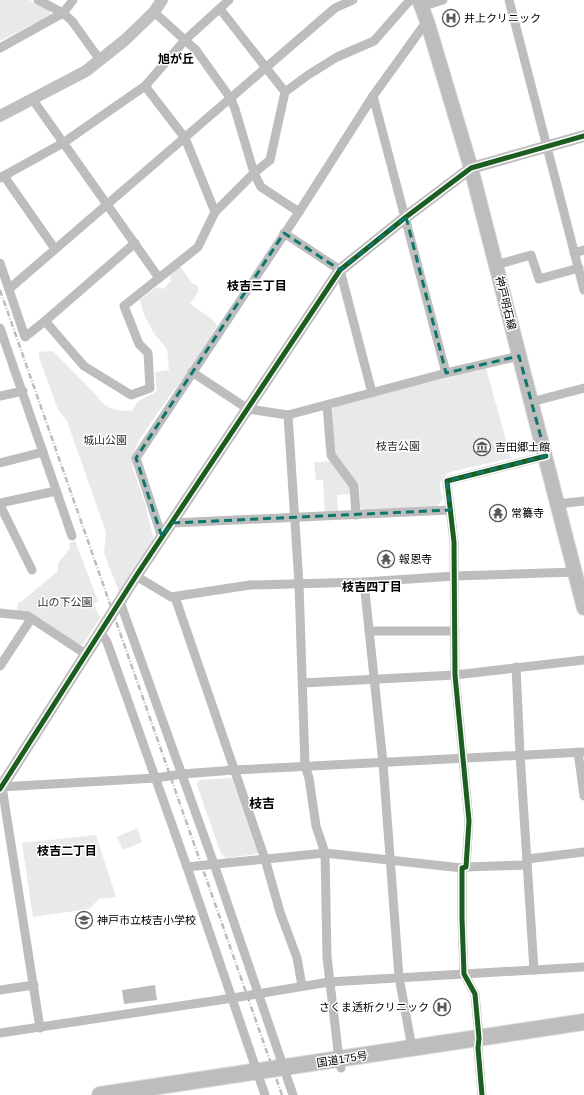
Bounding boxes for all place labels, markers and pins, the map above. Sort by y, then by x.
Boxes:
hospital icon: 井上クリニック [441,8,461,28]
place label: 井上クリニック [464,12,541,24]
museum icon: 吉田郷土館 [472,437,492,457]
place label: 吉田郷土館 [495,441,550,453]
temple icon: 常纂寺 [488,503,508,523]
place label: 常纂寺 [511,507,544,519]
temple icon: 報恩寺 [376,549,396,569]
place label: 報恩寺 [399,553,432,565]
school or university icon: 神戸市立枝吉小学校 [74,910,94,930]
place label: 神戸市立枝吉小学校 [97,914,196,926]
hospital icon: さくま透析クリニック [432,997,452,1017]
place label: さくま透析クリニック [319,1001,429,1013]

